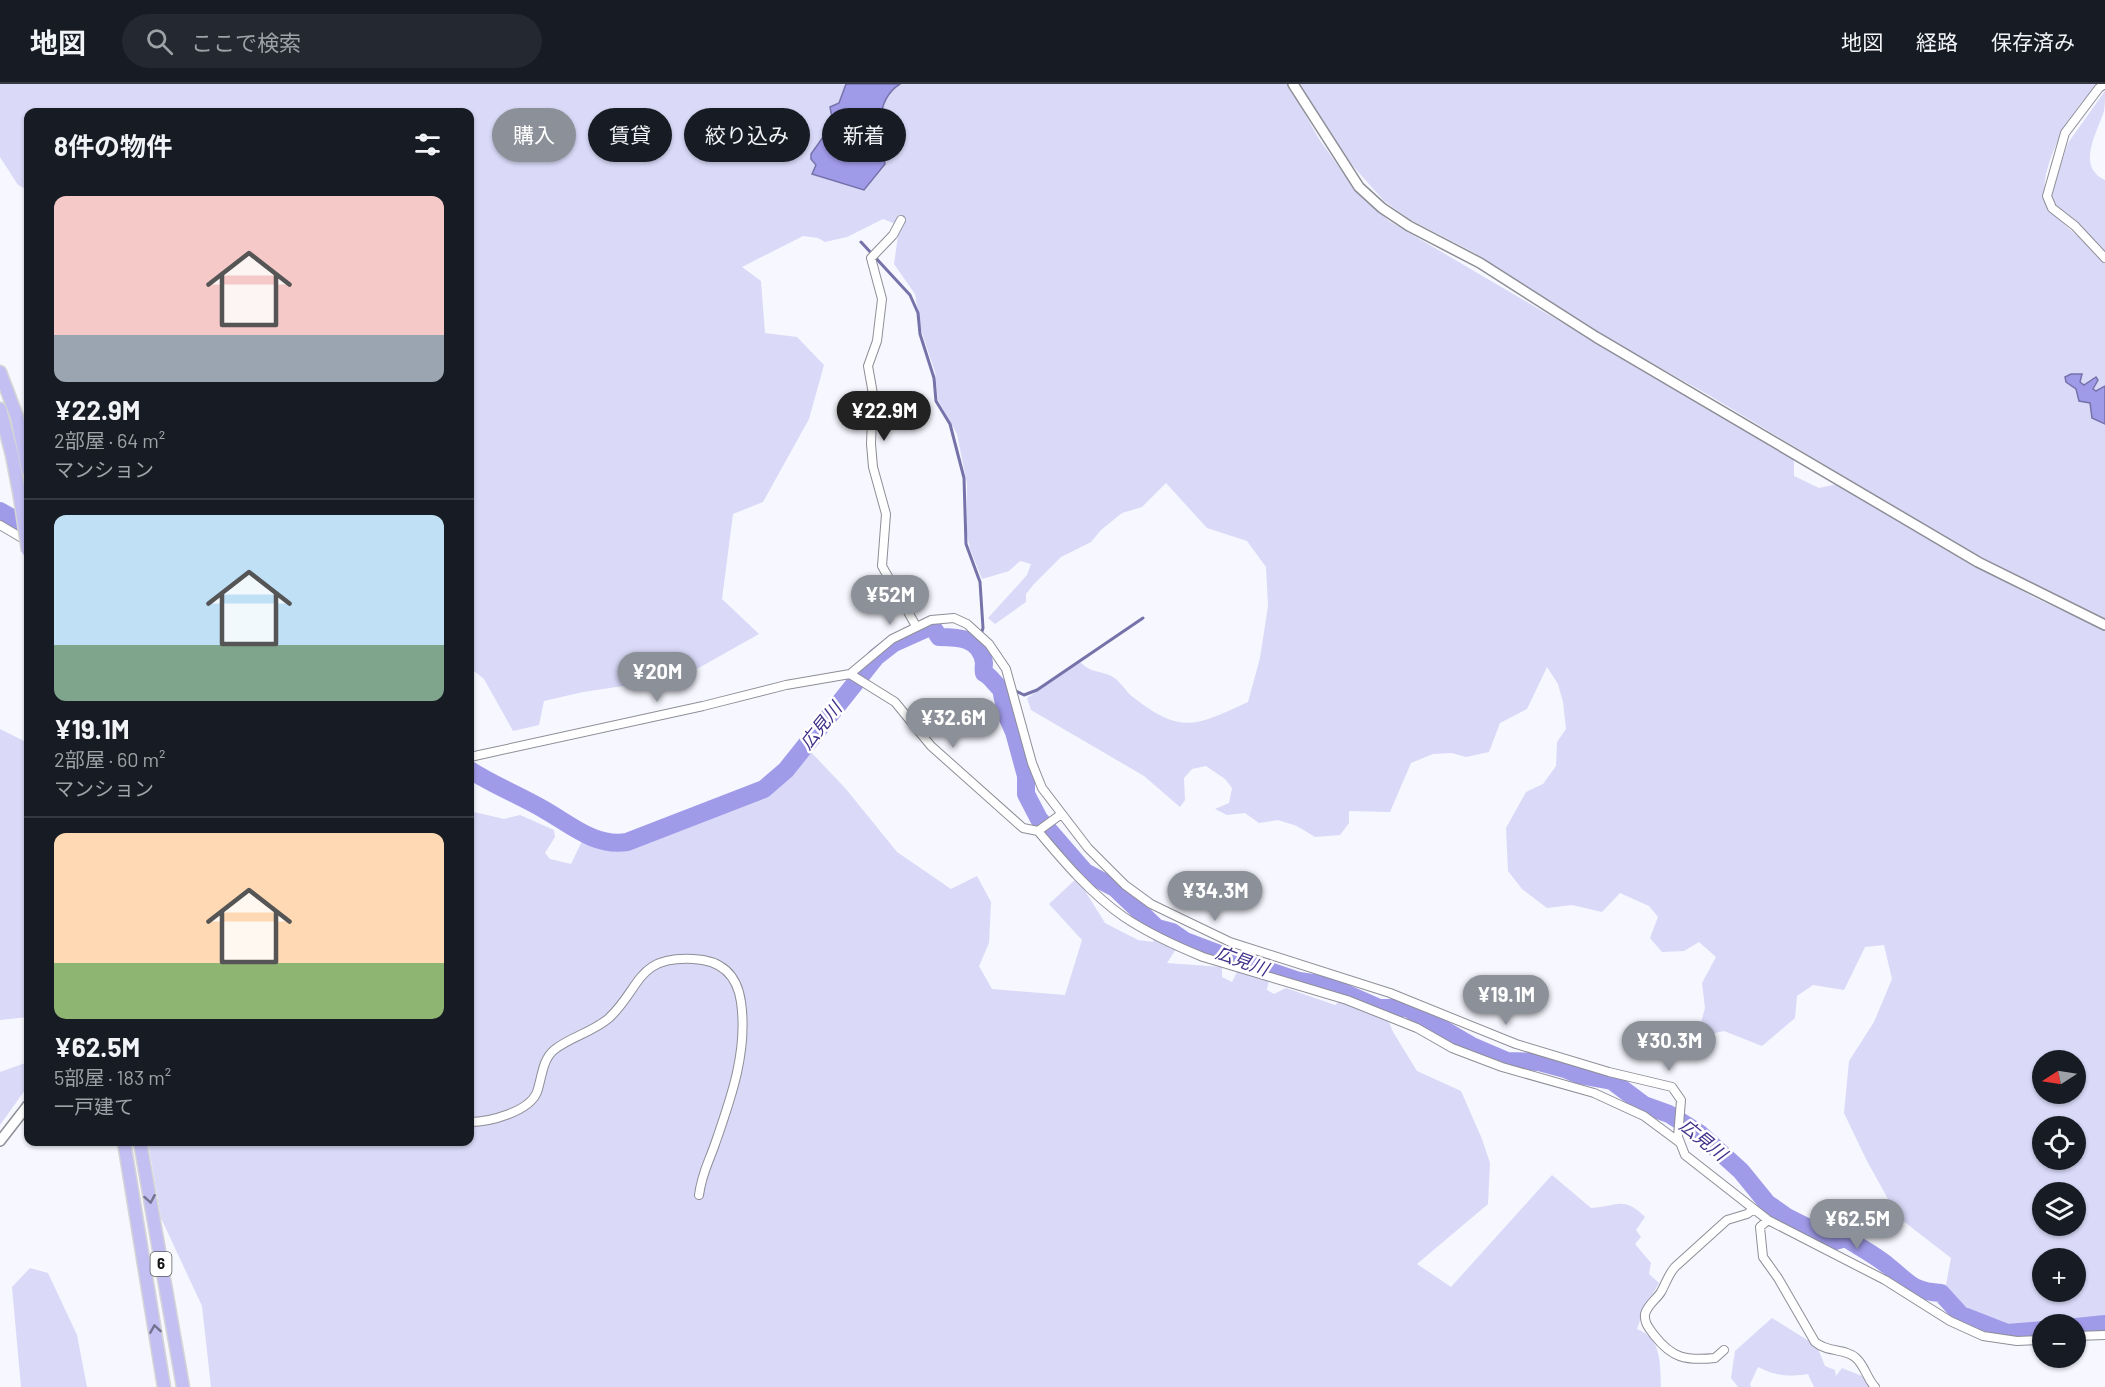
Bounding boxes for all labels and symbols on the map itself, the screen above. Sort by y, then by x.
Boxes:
pin: ¥22.9M [835,391,933,442]
pin: ¥52M [854,575,926,626]
pin: ¥20M [621,652,693,703]
water label: 広見川 [795,696,847,753]
pin: ¥32.6M [904,698,1002,749]
pin: ¥34.3M [1166,871,1264,922]
water label: 広見川 [1213,940,1273,980]
pin: ¥19.1M [1457,975,1555,1026]
pin: ¥30.3M [1620,1021,1718,1072]
north arrow [2032,1050,2086,1104]
water label: 広見川 [1676,1114,1733,1166]
one-way arrow [143,1194,156,1204]
pin: ¥62.5M [1808,1199,1906,1250]
road number: 6 [150,1252,172,1276]
one-way arrow [149,1325,161,1334]

